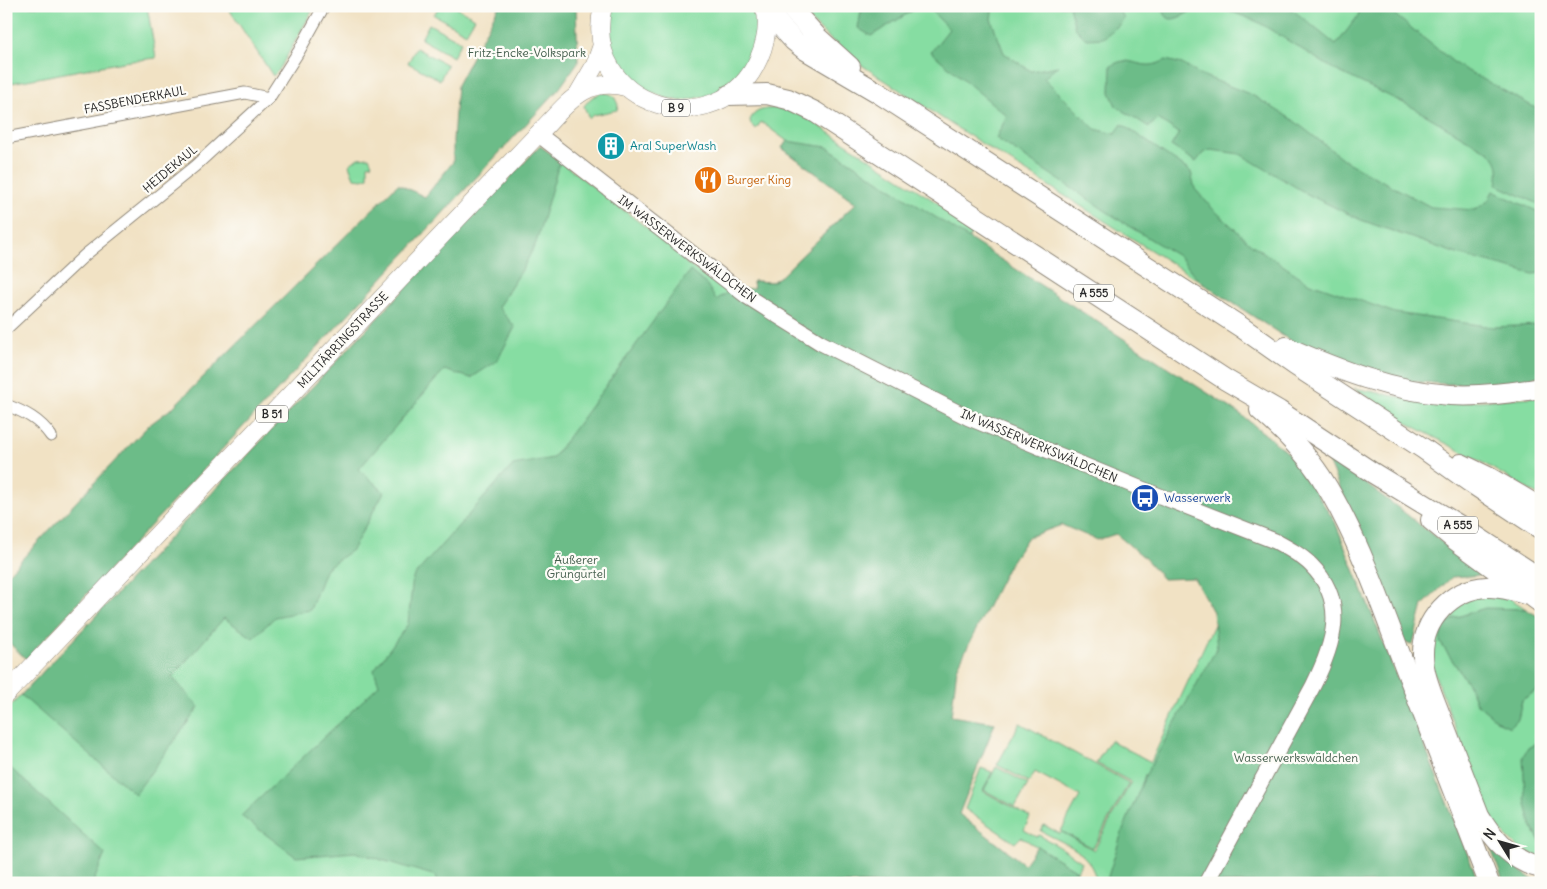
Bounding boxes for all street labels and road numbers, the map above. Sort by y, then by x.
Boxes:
street label: FASSBENDERKAUL [83,82,188,117]
road number: B 9 [662,100,690,116]
street label: HEIDEKAUL [139,141,200,196]
street label: IM WASSERWERKSWÄLDCHEN [615,192,759,305]
road number: A 555 [1074,284,1114,302]
street label: MILITÄRRINGSTRASSE [294,288,391,391]
road number: B 51 [256,406,288,422]
street label: IM WASSERWERKSWÄLDCHEN [958,406,1120,485]
road number: A 555 [1438,516,1478,534]

